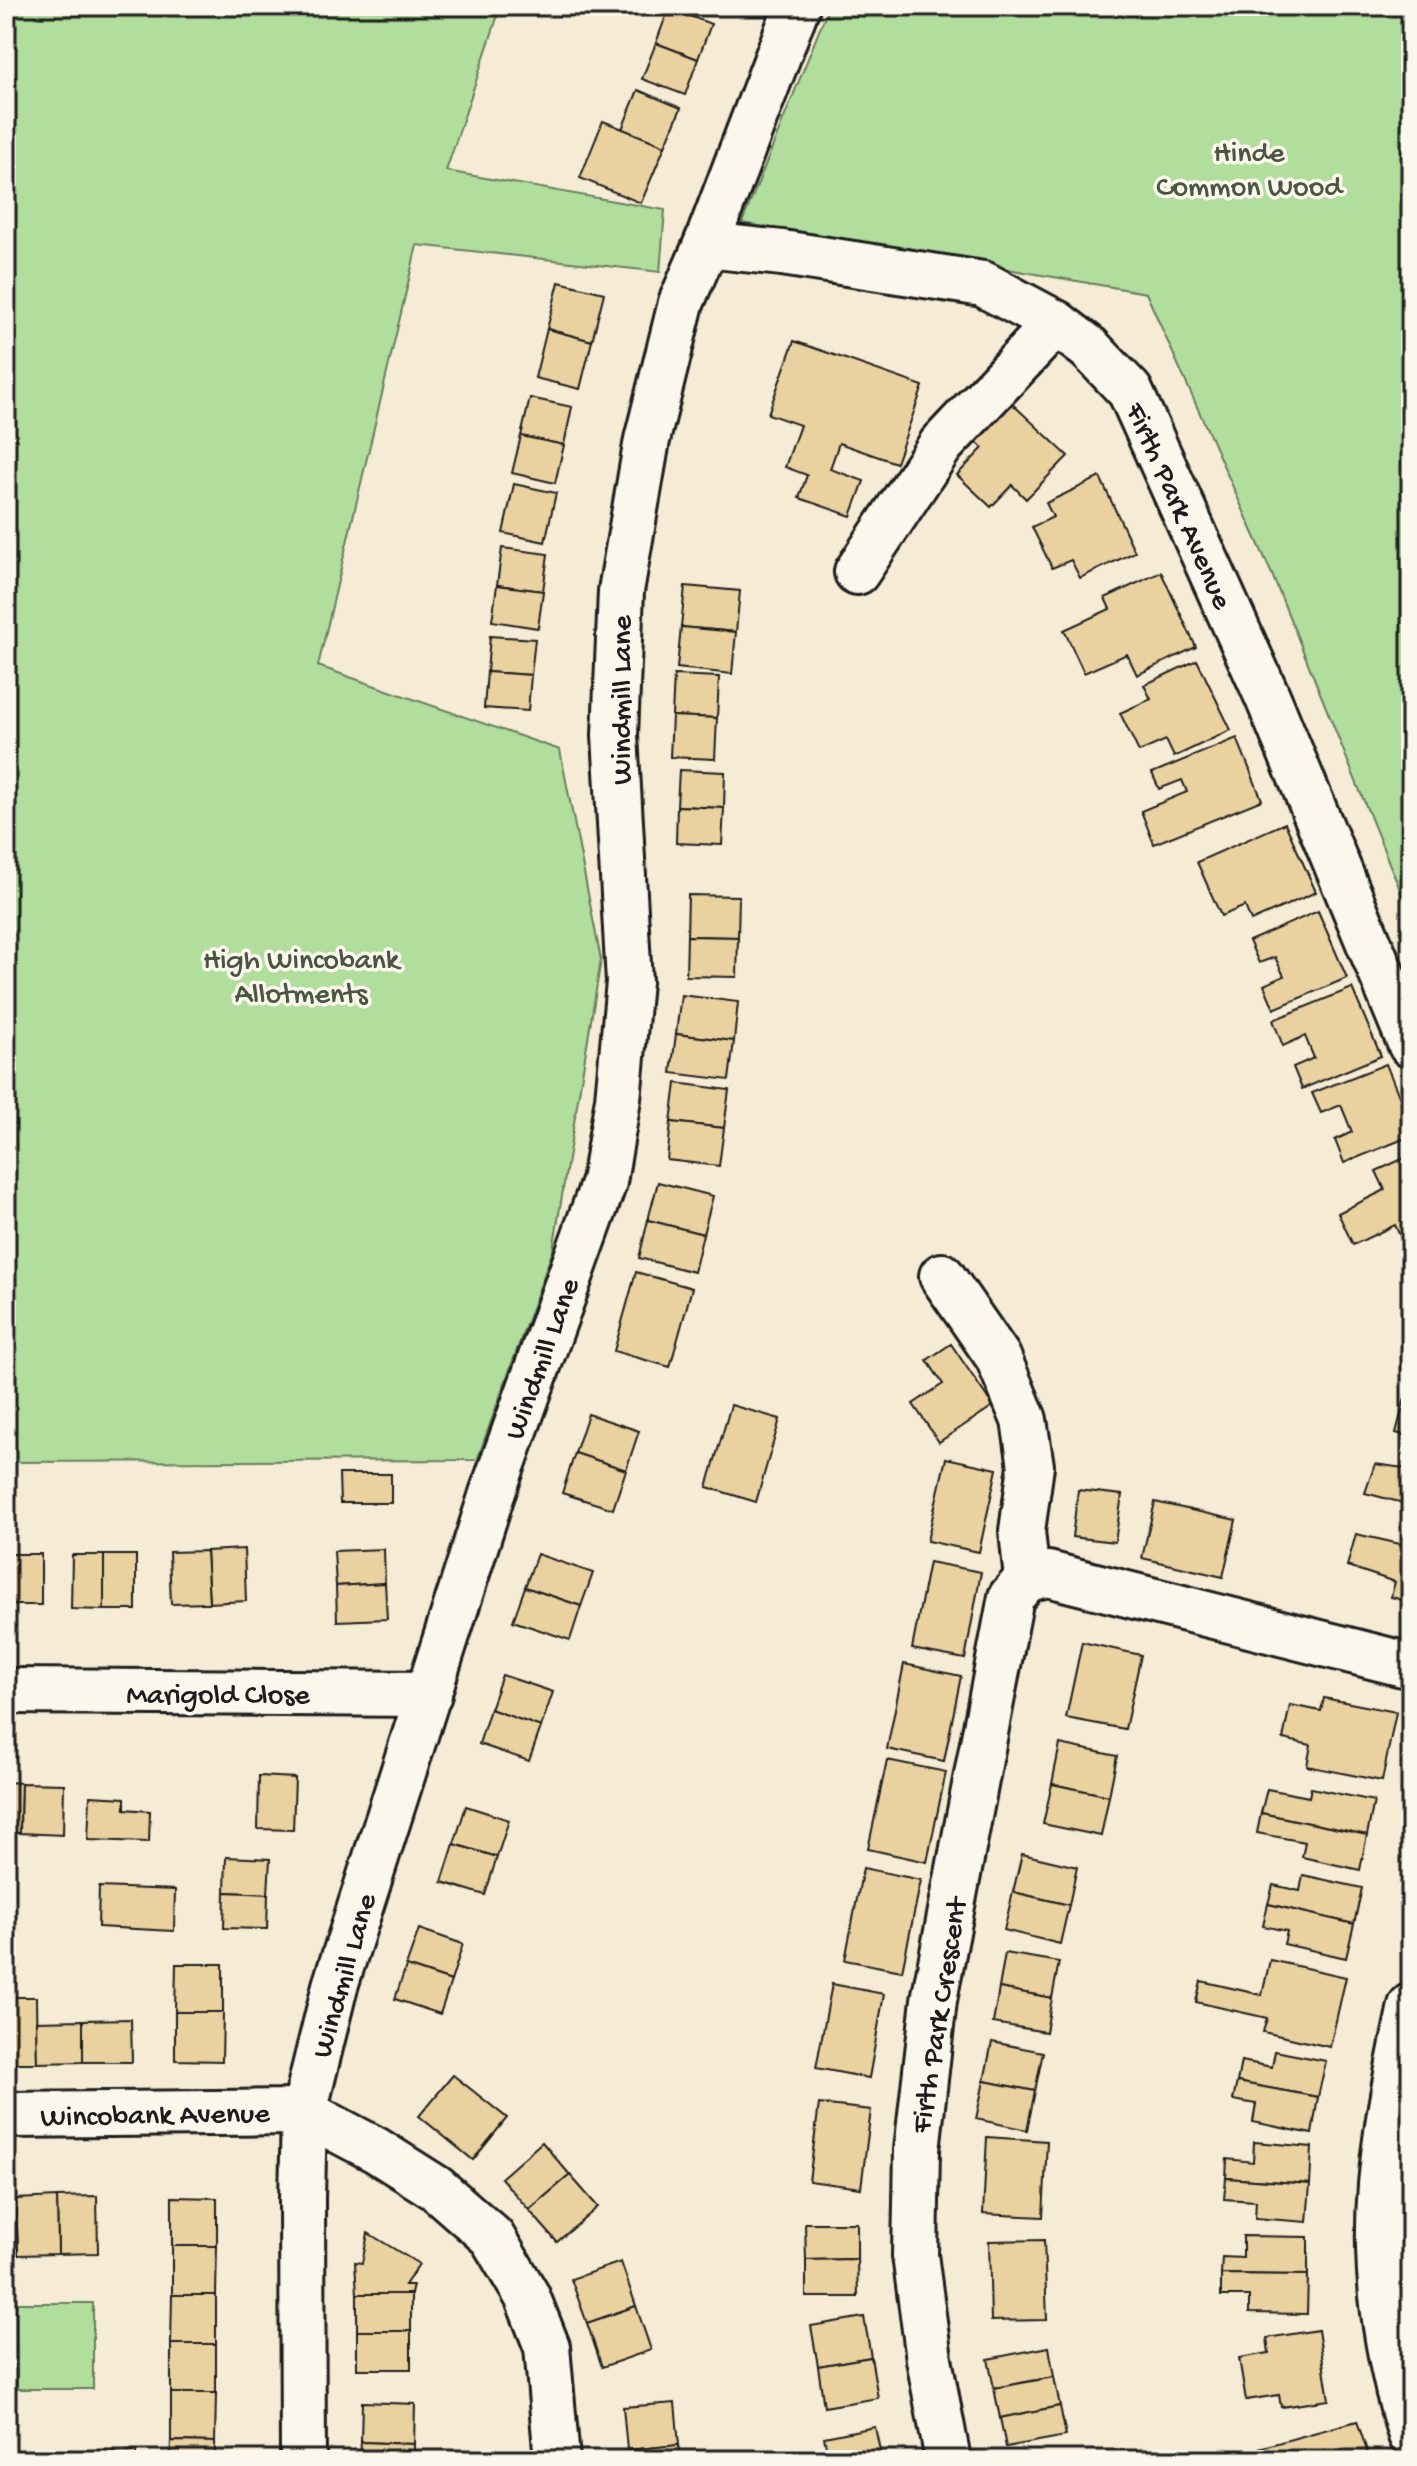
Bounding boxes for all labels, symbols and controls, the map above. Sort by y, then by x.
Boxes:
park label: Hinde Common Wood [1156,138,1344,207]
street label: Firth Park Avenue [1115,397,1238,616]
street label: Windmill Lane [607,615,642,785]
park label: High Wincobank Allotments [203,945,402,1014]
street label: Windmill Lane [499,1274,590,1445]
street label: Marigold Close [126,1680,310,1715]
street label: Windmill Lane [306,1890,387,2062]
street label: Firth Park Crescent [905,1893,978,2137]
street label: Wincobank Avenue [40,2098,271,2137]

